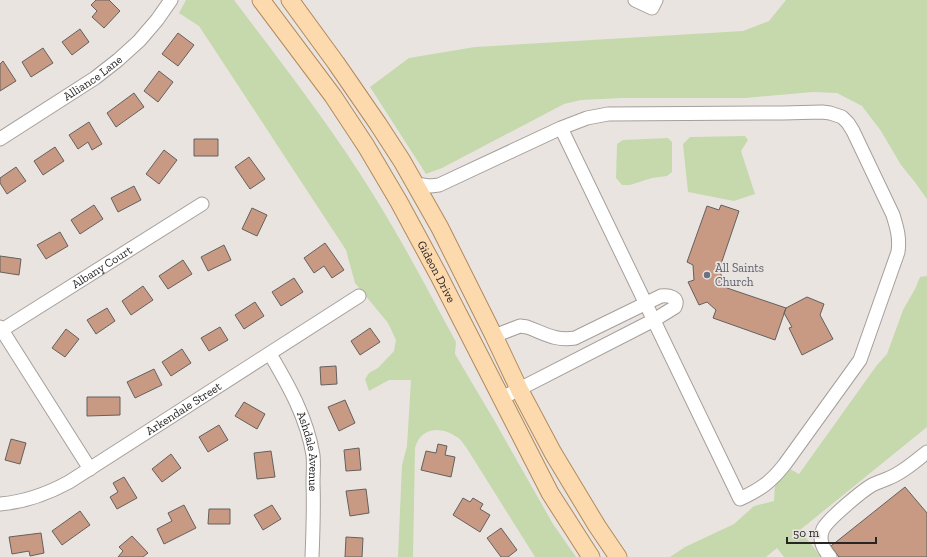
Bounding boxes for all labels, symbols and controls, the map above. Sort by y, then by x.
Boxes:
street label: Alliance Lane [61,52,125,104]
street label: Gideon Drive [414,238,459,305]
street label: Albany Court [69,243,135,291]
place label: All Saints Church [715,261,764,289]
marker: All Saints Church [702,270,712,280]
street label: Arkendale Street [143,379,224,438]
street label: Ashdale Avenue [294,409,321,492]
scale bar [787,519,876,545]
text: 50 m [793,526,820,540]

